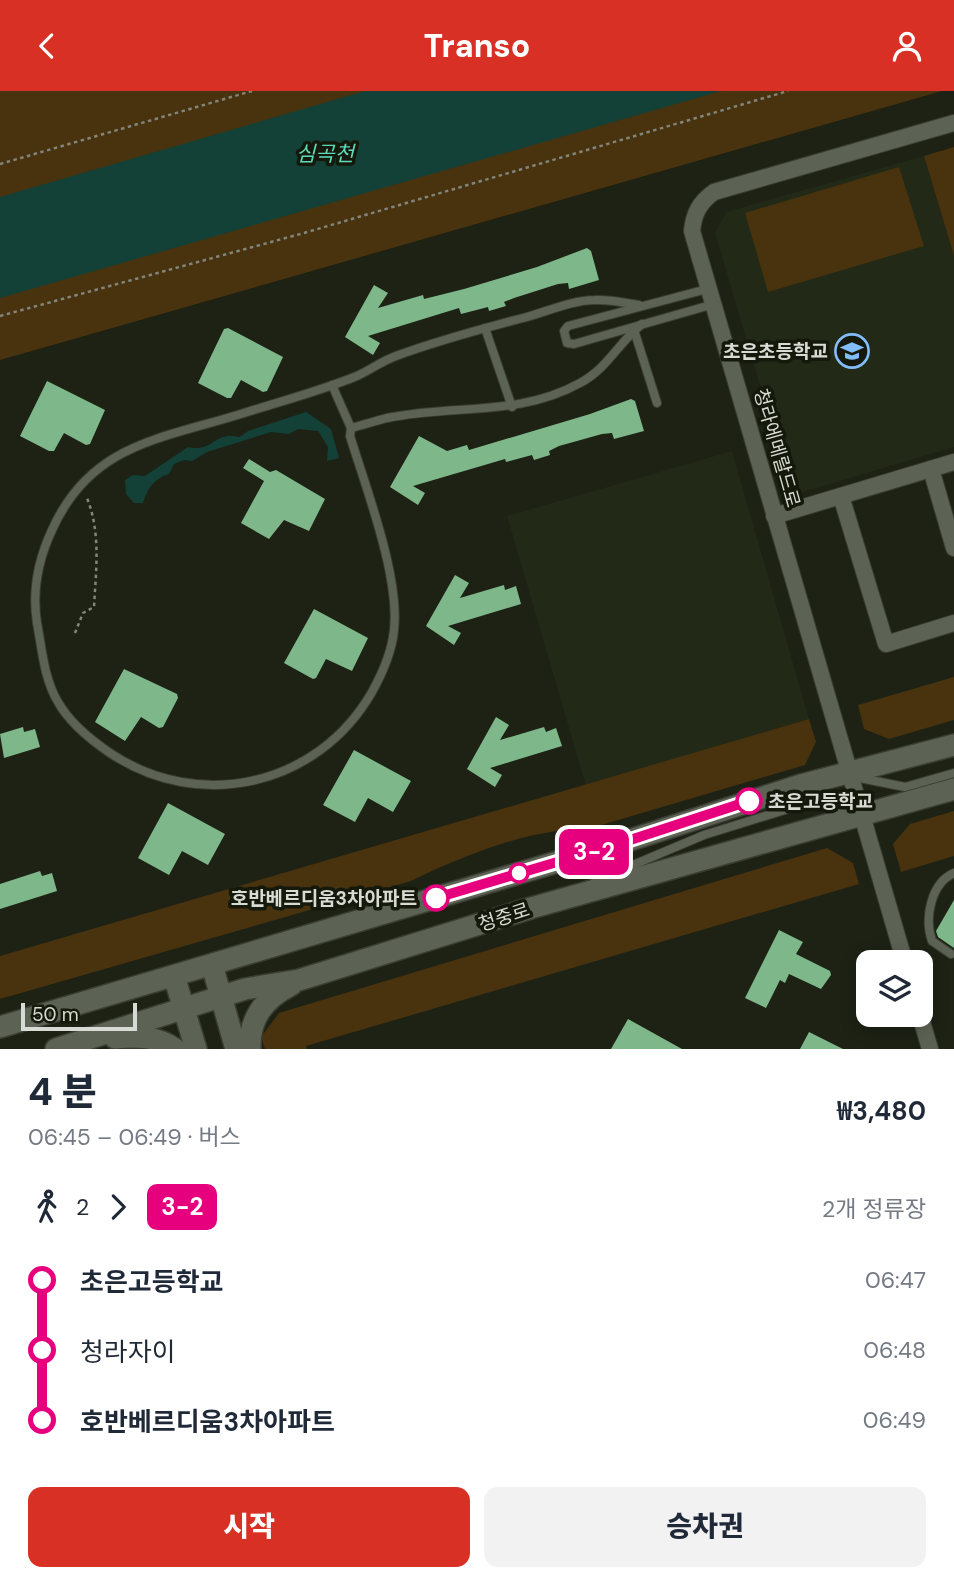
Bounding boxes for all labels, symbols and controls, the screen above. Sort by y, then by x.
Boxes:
text: Transo [424,25,530,67]
icon: back [28,27,66,65]
icon: person [888,27,926,65]
water label: 심곡천 [296,140,357,168]
school or university icon: 초은초등학교 [833,332,871,370]
place label: 초은초등학교 [723,339,828,364]
street label: 청라에메랄드로 [748,386,806,510]
marker: 초은고등학교 [736,788,762,814]
place label: 초은고등학교 [768,789,873,814]
line badge: 3-2 [554,829,634,875]
text: 3-2 [573,836,615,867]
unlabelled marker [509,863,529,883]
marker: 호반베르디움3차아파트 [423,885,449,911]
place label: 호반베르디움3차아파트 [231,886,417,911]
street label: 청중로 [475,897,533,937]
map controls [856,950,933,1027]
button: layers [856,950,933,1027]
scale bar [21,1000,136,1032]
text: 50 m [32,1002,79,1027]
text: 4 분 [28,1067,97,1117]
text: ₩3,480 [837,1094,926,1128]
text: 06:45 – 06:49 · 버스 [28,1122,241,1152]
icon: walk [28,1188,66,1226]
icon: forward [99,1188,137,1226]
text: 3-2 [161,1191,203,1222]
text: 2 [76,1192,89,1222]
text: 2개 정류장 [822,1194,926,1224]
text: 초은고등학교 [80,1265,224,1299]
text: 06:47 [865,1265,926,1295]
text: 청라자이 [80,1335,176,1369]
text: 06:48 [863,1335,926,1365]
text: 호반베르디움3차아파트 [80,1405,335,1439]
text: 06:49 [863,1405,926,1435]
button: 시작 [28,1487,470,1567]
button: 승차권 [484,1487,926,1567]

